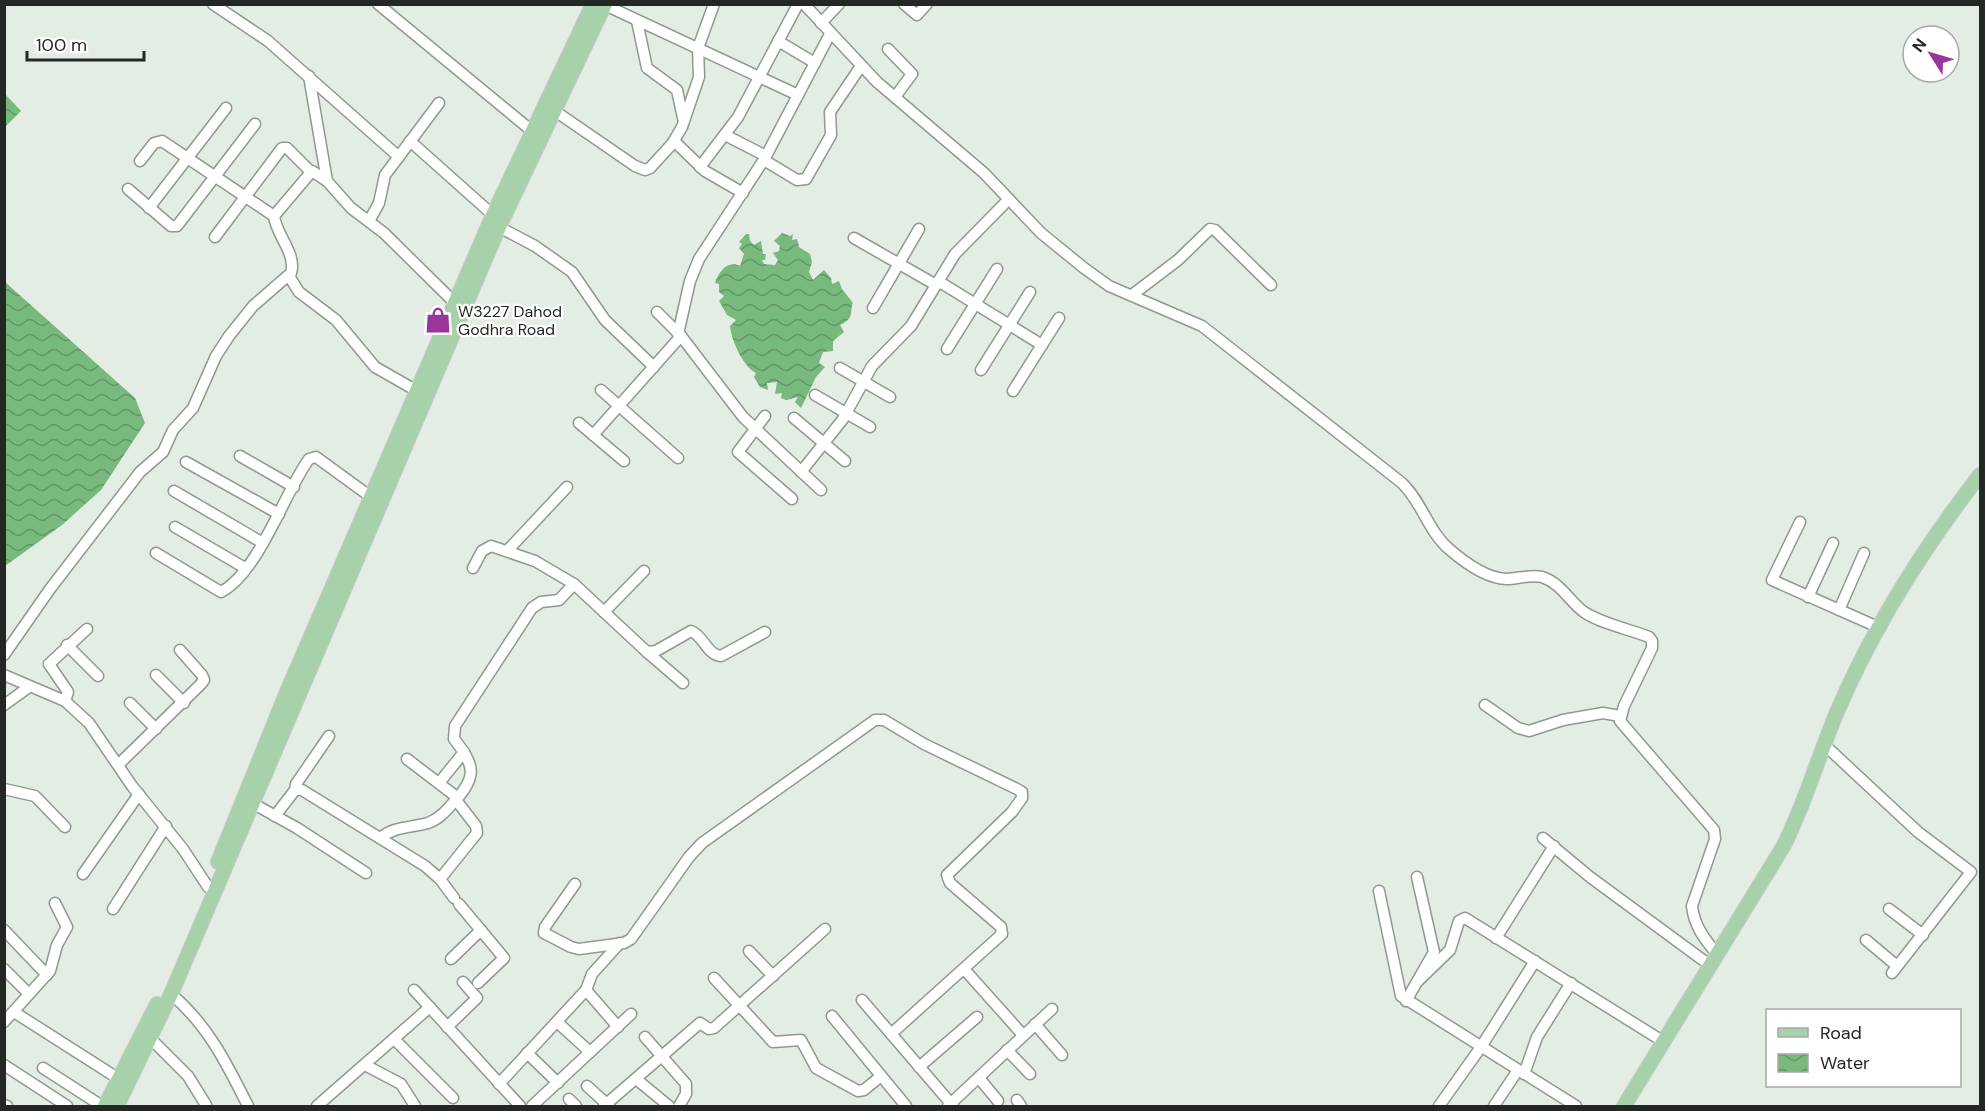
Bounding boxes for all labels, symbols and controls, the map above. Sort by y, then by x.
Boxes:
scale bar [27,24,144,62]
north arrow [1901,24,1961,84]
text: 100 m [36,33,87,57]
text: N [1908,34,1931,56]
place label: W3227 Dahod Godhra Road [458,301,562,340]
shop icon: W3227 Dahod Godhra Road [423,305,453,335]
legend [1766,1009,1961,1087]
text: Road [1820,1021,1862,1045]
text: Water [1820,1051,1870,1075]

